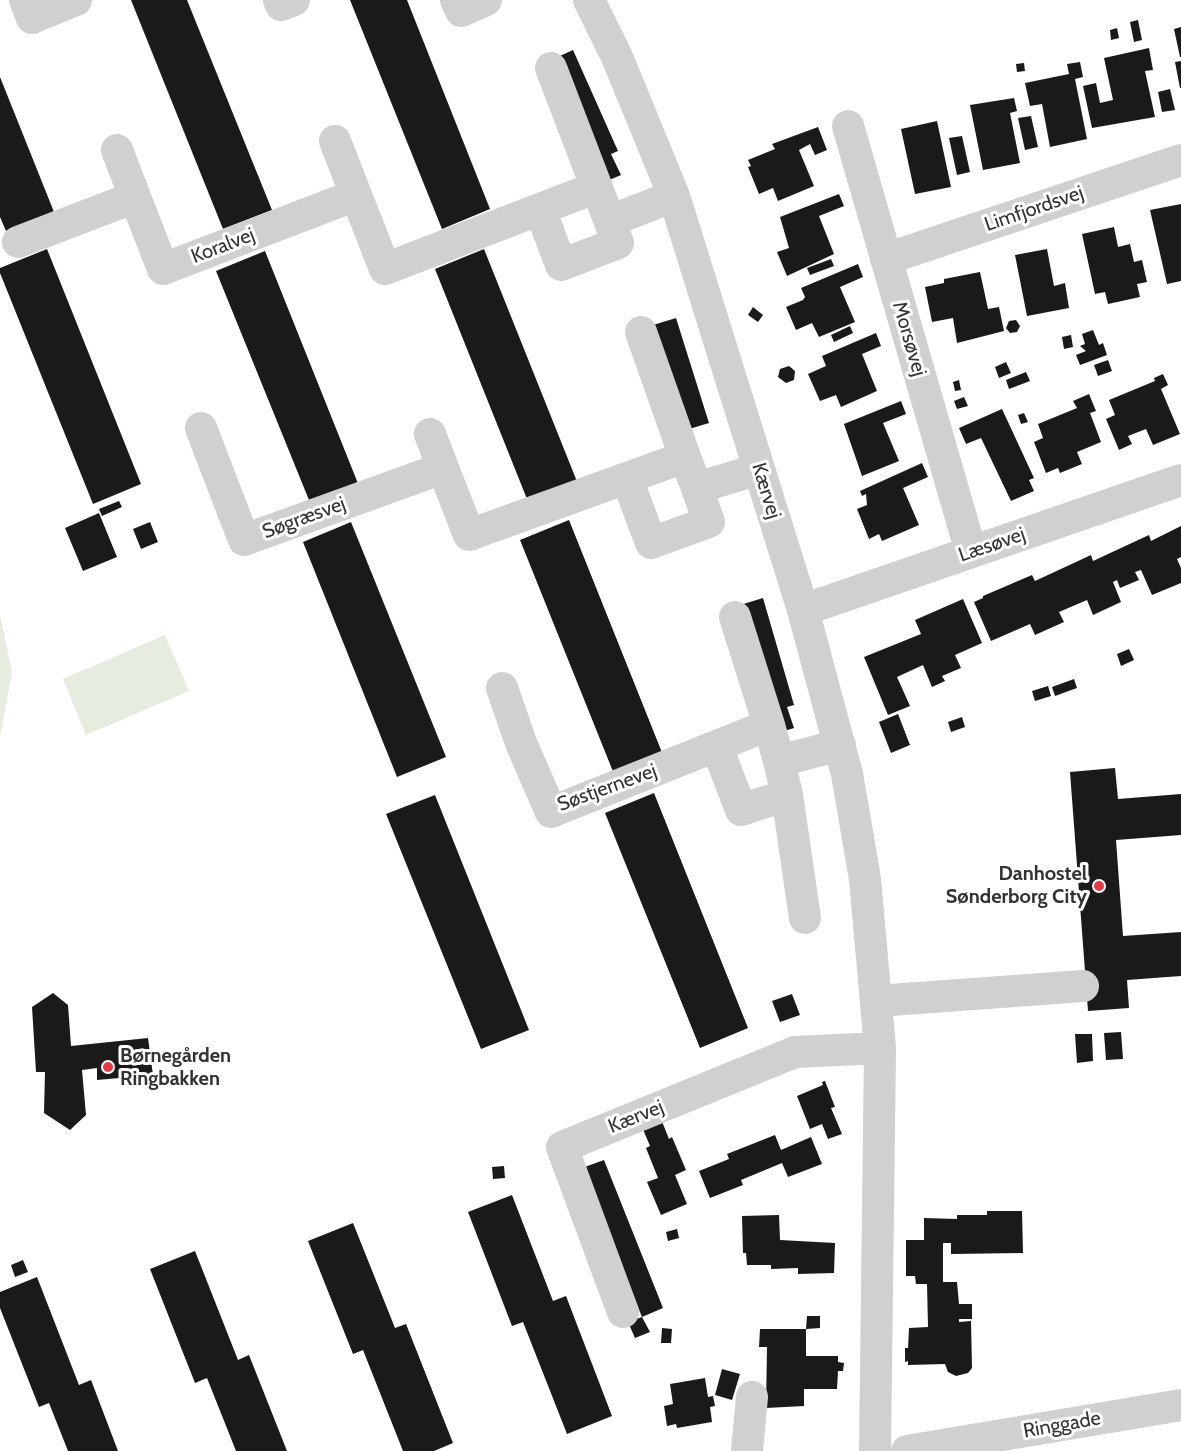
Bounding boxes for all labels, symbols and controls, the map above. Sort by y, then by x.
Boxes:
street label: Limfjordsvej [981,181,1087,237]
street label: Koralvej [188,223,258,269]
street label: Morsøvej [887,299,931,379]
street label: Kærvej [746,460,786,522]
street label: Søgræsvej [259,492,349,544]
street label: Læsøvej [956,522,1028,568]
street label: Søstjernevej [554,759,660,817]
place label: Danhostel Sønderborg City [946,862,1087,909]
marker: Danhostel Sønderborg City [1092,879,1106,893]
place label: Børnegården Ringbakken [120,1044,231,1091]
marker: Børnegården Ringbakken [101,1060,115,1074]
street label: Kærvej [605,1095,667,1139]
street label: Ringgade [1021,1406,1103,1444]

